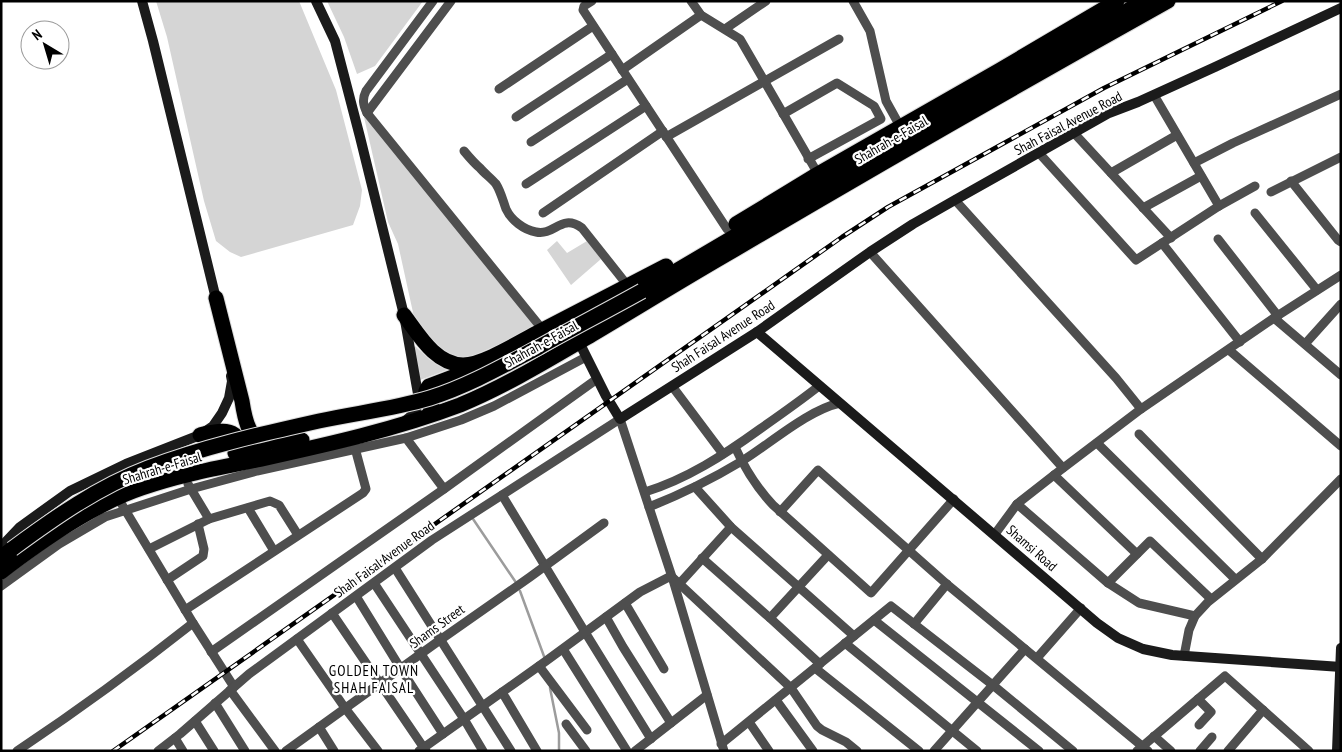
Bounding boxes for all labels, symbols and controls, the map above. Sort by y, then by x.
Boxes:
north arrow [20,20,70,70]
text: N [28,25,46,44]
street label: Shah Faisal Avenue Road [1011,87,1125,159]
street label: Shahrah-e-Faisal [851,111,931,168]
street label: Shah Faisal Avenue Road [668,296,778,376]
street label: Shahrah-e-Faisal [501,316,582,372]
street label: Shahrah-e-Faisal [120,447,204,489]
street label: Shah Faisal Avenue Road [330,517,438,601]
street label: Shamsi Road [1003,521,1061,575]
street label: Shams Street [406,600,468,652]
district label: GOLDEN TOWN SHAH FAISAL [329,661,419,697]

